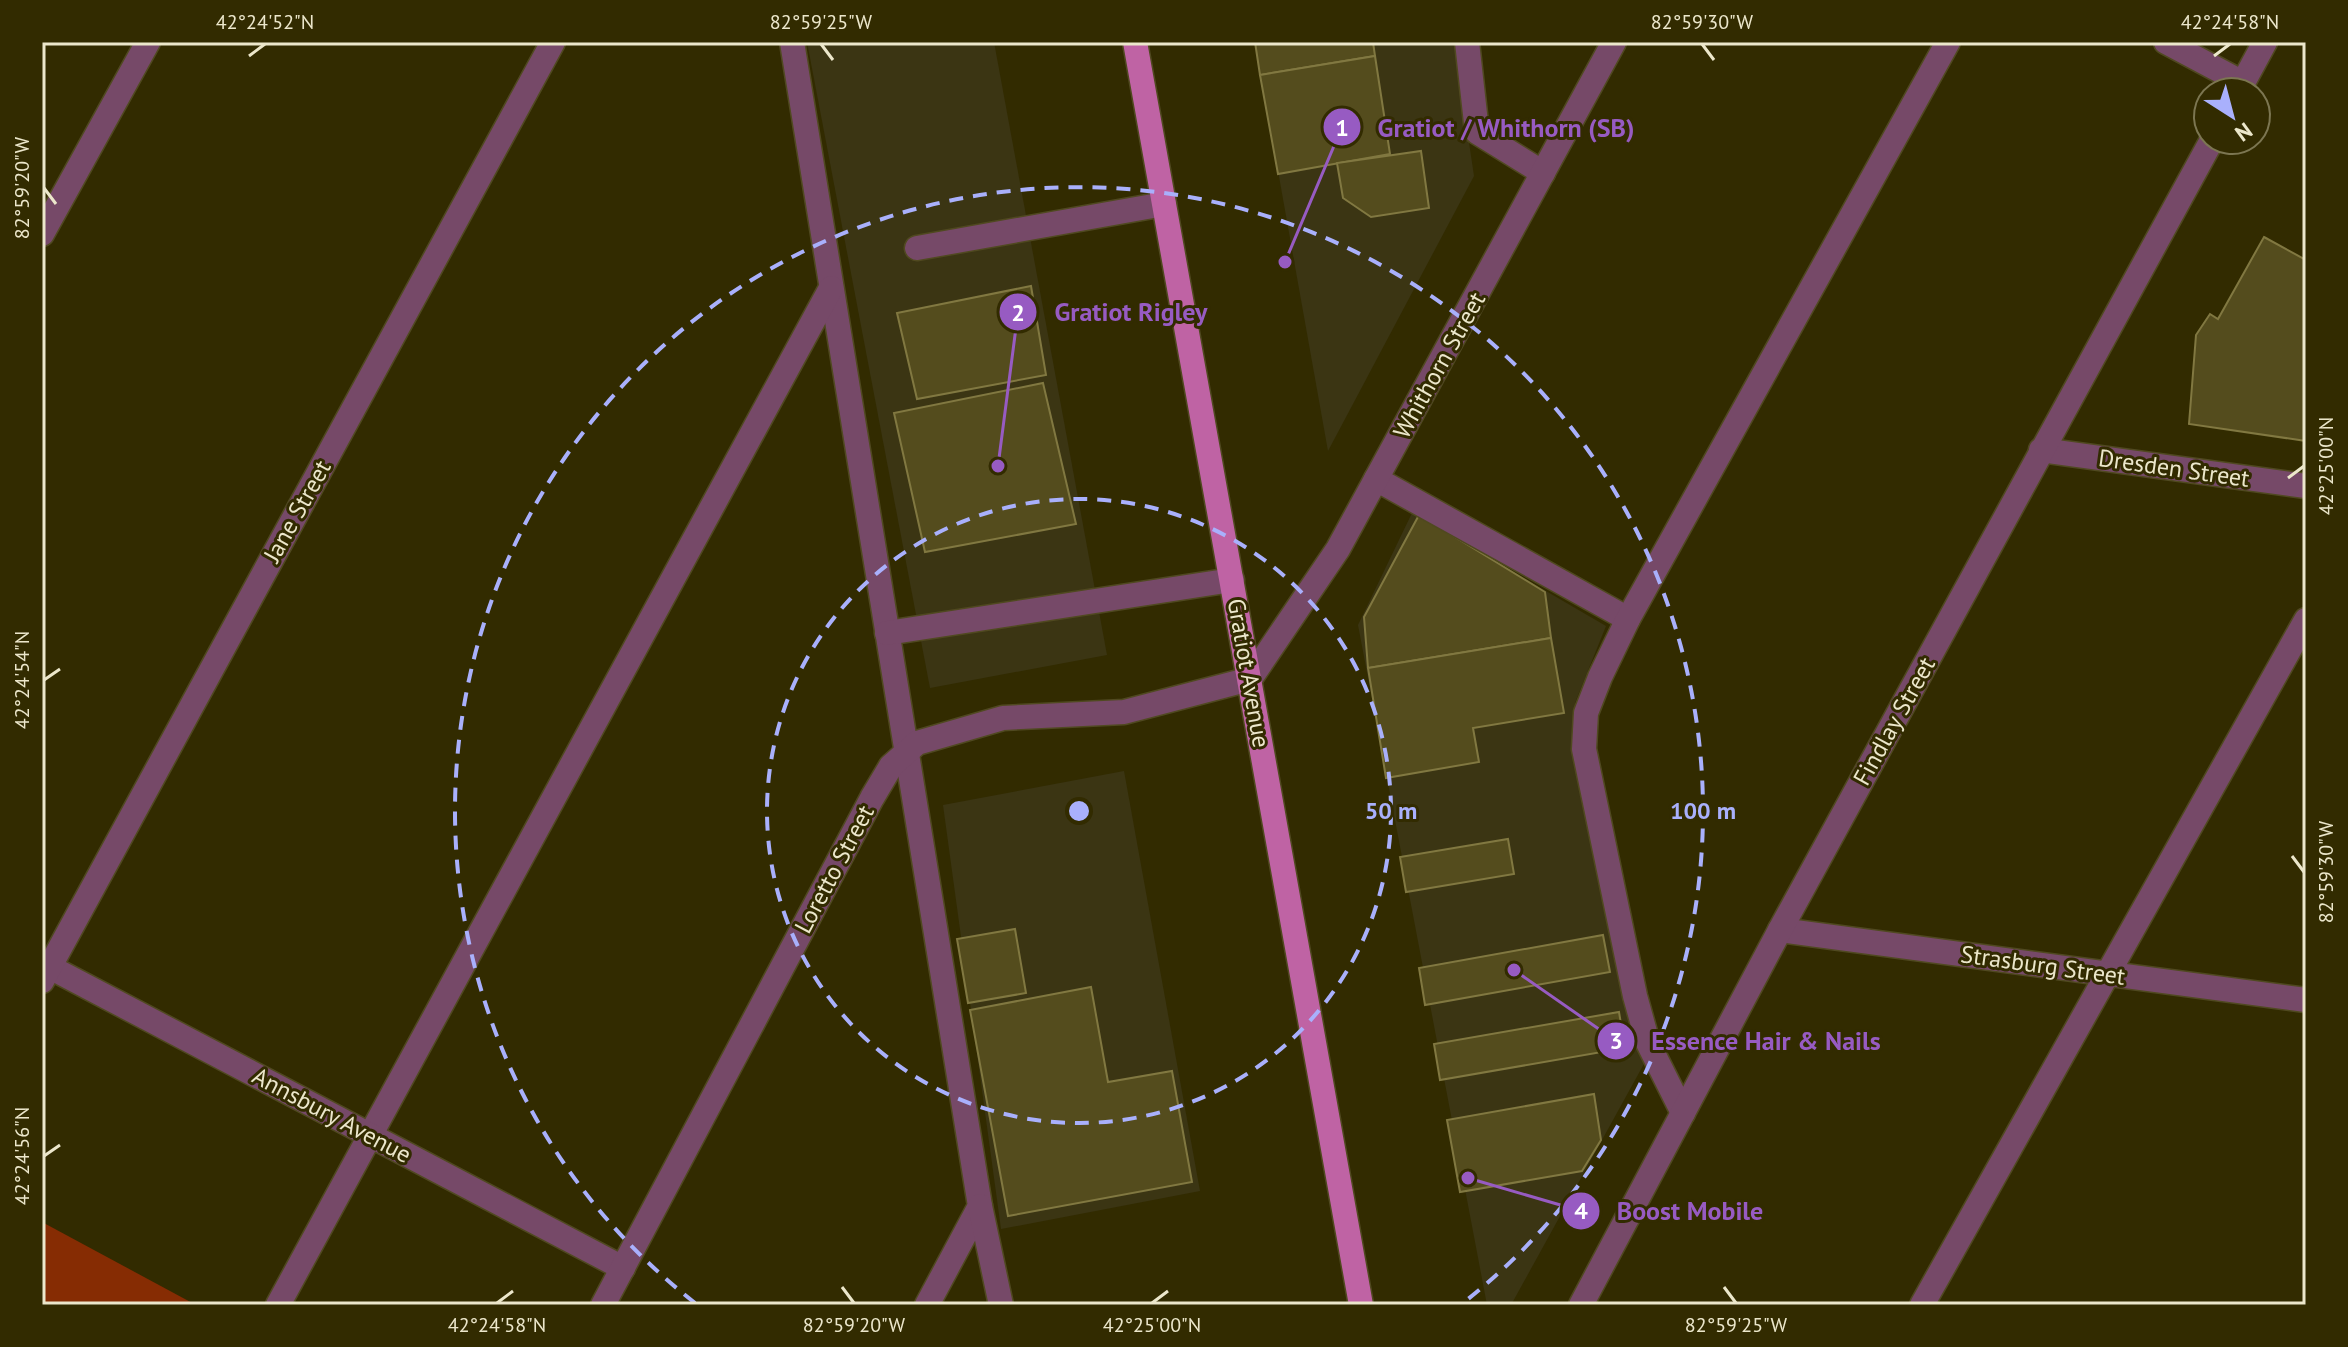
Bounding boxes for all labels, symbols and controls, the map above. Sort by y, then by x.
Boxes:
text: 42°24'52"N [216,9,314,35]
text: 82°59'25"W [770,9,873,35]
text: 82°59'30"W [1651,9,1754,35]
text: 42°24'58"N [2181,9,2279,35]
north arrow [2192,76,2272,156]
callout: Gratiot / Whithorn (SB) [1322,102,1651,152]
text: Gratiot / Whithorn (SB) [1378,111,1634,144]
text: 1 [1335,112,1349,143]
text: N [2230,117,2258,148]
text: 82°59'20"W [9,136,35,239]
street label: Whithorn Street [1386,286,1492,444]
callout: Gratiot Rigley [998,287,1223,337]
text: Gratiot Rigley [1054,295,1208,328]
text: 2 [1011,297,1025,328]
text: 42°25'00"N [2313,417,2339,515]
street label: Dresden Street [2097,442,2251,494]
street label: Jane Street [256,455,338,568]
street label: Gratiot Avenue [1221,596,1277,750]
text: 42°24'54"N [9,631,35,729]
street label: Findlay Street [1846,651,1942,791]
text: 50 m [1365,795,1417,826]
text: 100 m [1670,795,1736,826]
centre of rings [1065,797,1093,825]
street label: Loretto Street [787,800,881,938]
text: 82°59'30"W [2313,820,2339,923]
street label: Strasburg Street [1959,938,2127,992]
callout: Essence Hair & Nails [1596,1016,1897,1066]
text: Essence Hair & Nails [1651,1024,1881,1057]
text: 3 [1609,1025,1623,1056]
street label: Annsbury Avenue [247,1060,417,1170]
text: 42°24'56"N [9,1107,35,1205]
callout: Boost Mobile [1561,1186,1779,1236]
text: Boost Mobile [1617,1194,1763,1227]
text: 4 [1574,1195,1588,1226]
text: 42°24'58"N [448,1312,546,1338]
text: 82°59'20"W [803,1312,906,1338]
text: 42°25'00"N [1103,1312,1201,1338]
text: 82°59'25"W [1685,1312,1788,1338]

